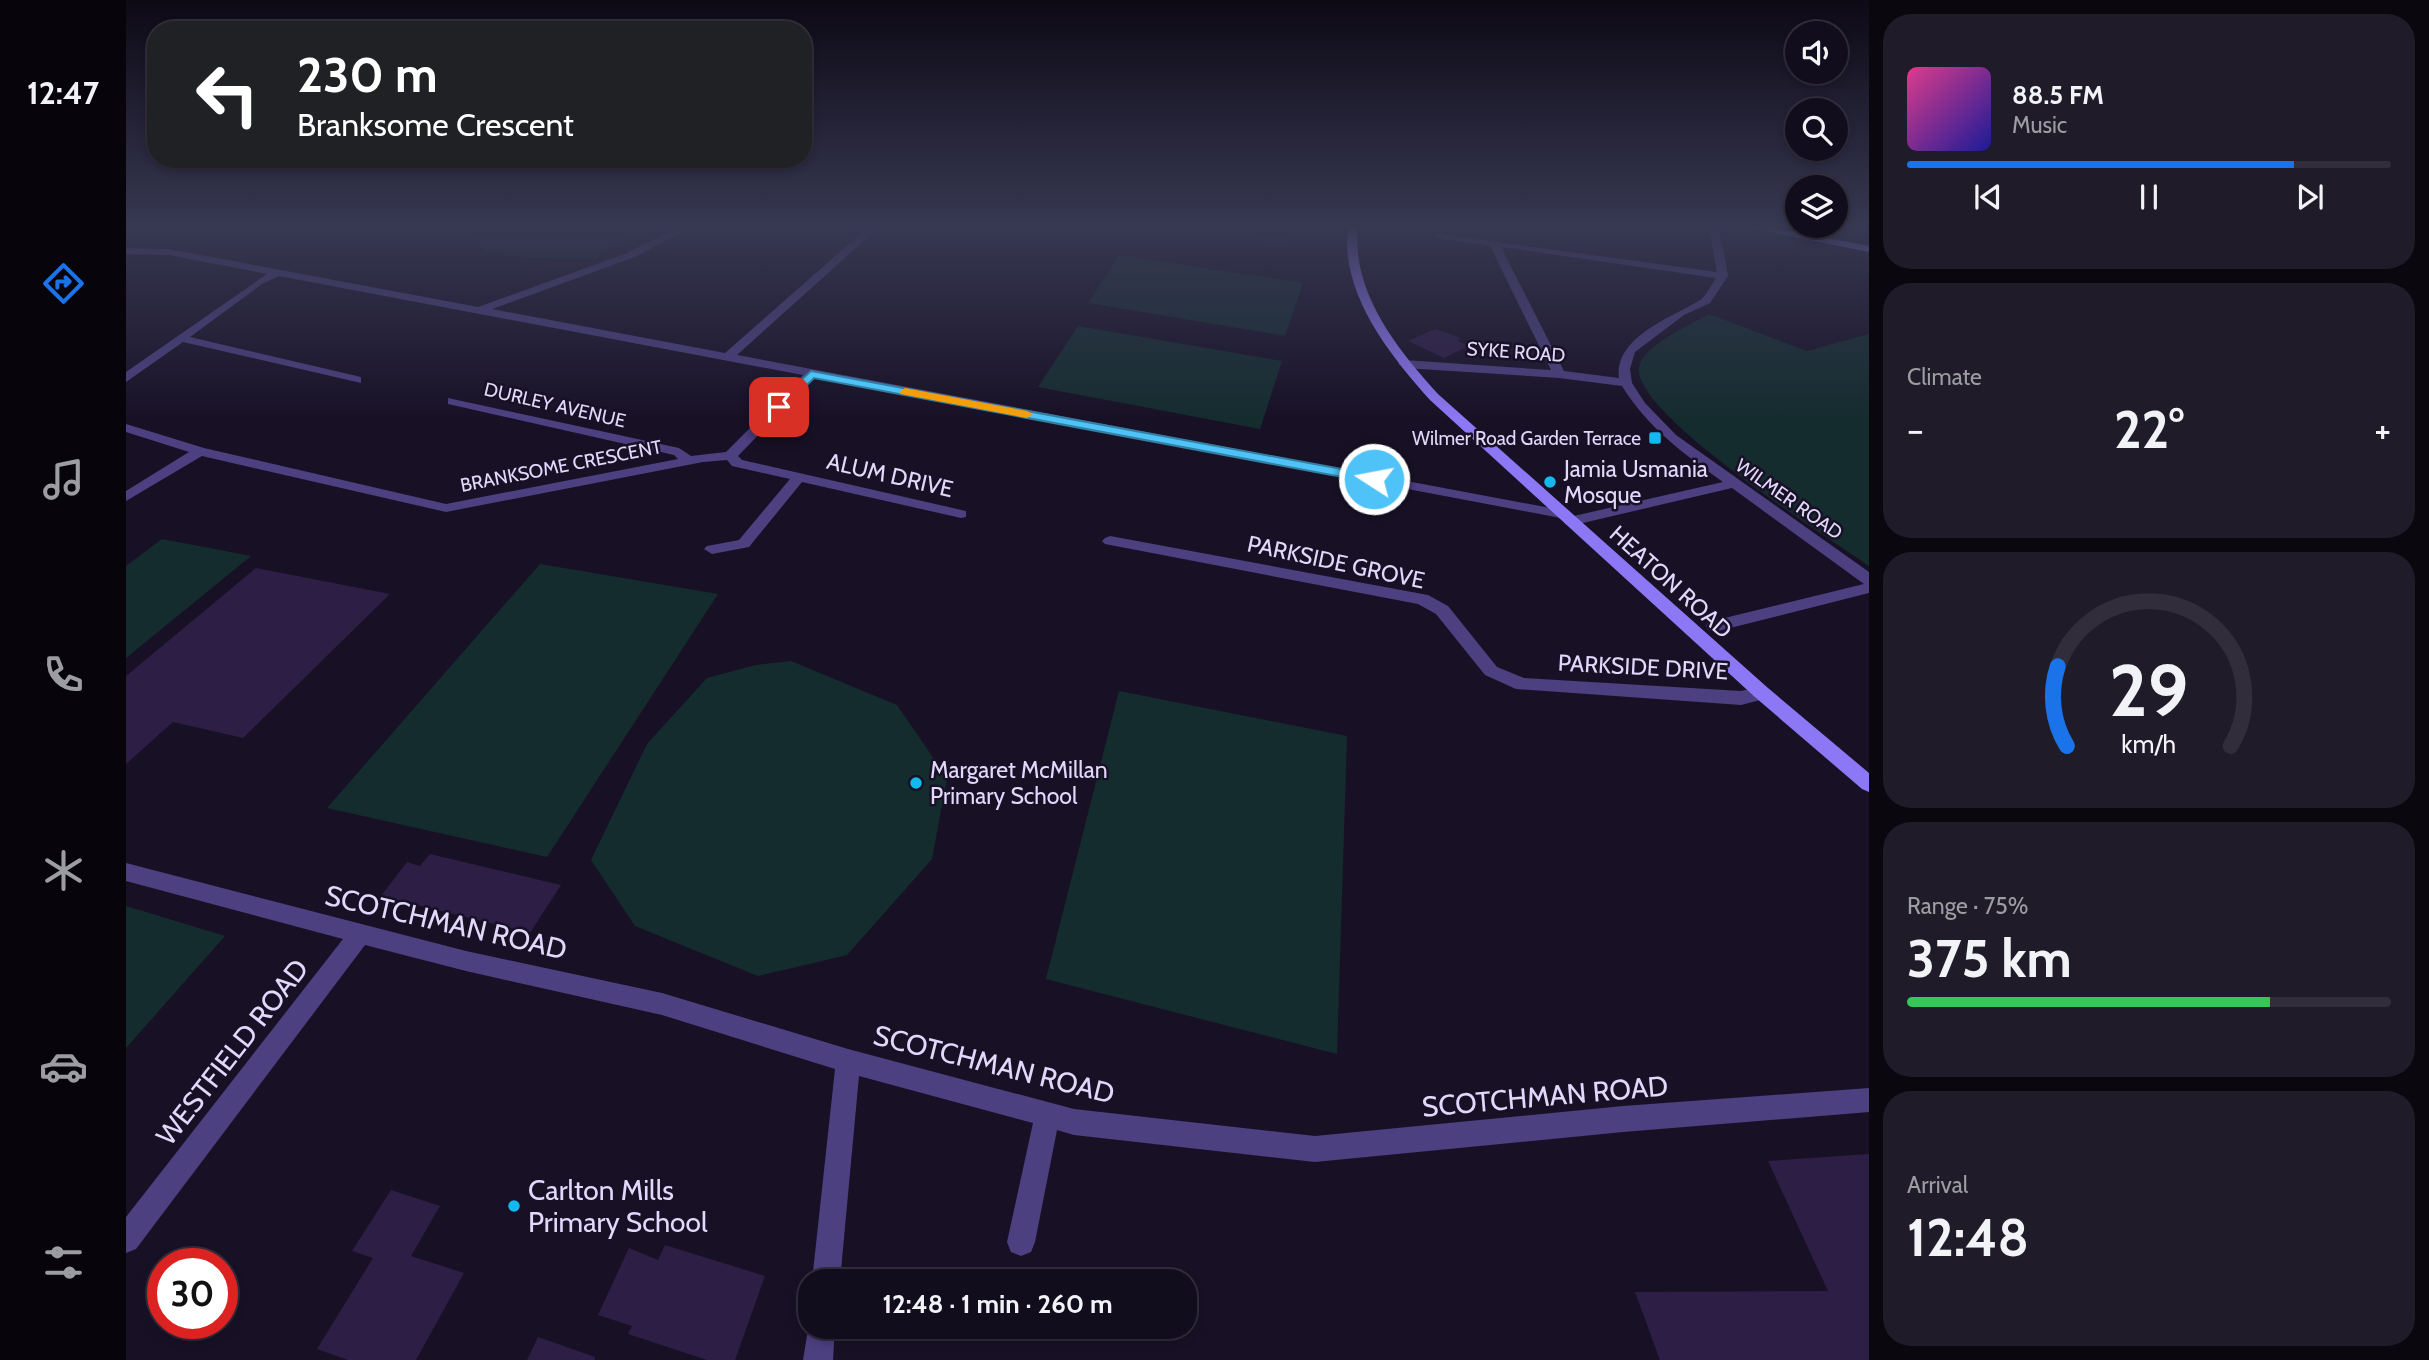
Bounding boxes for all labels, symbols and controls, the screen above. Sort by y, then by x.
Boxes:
map controls [1785,21,1848,238]
button: sound [1785,21,1848,84]
text: 230 m [297,45,438,104]
icon: left [182,49,273,140]
text: 12:47 [27,73,99,112]
text: 88.5 FM [2012,79,2104,111]
button: search [1785,98,1848,161]
text: Branksome Crescent [297,105,574,144]
text: Music [2012,111,2067,139]
button: layers [1785,175,1848,238]
icon: previous [1969,178,2007,216]
icon: pause [2130,178,2168,216]
icon: next [2291,178,2329,216]
icon: directions [39,259,88,308]
street label: SYKE ROAD [1466,337,1566,367]
text: Climate [1907,363,1982,391]
pin [749,377,809,437]
street label: DURLEY AVENUE [482,378,628,432]
icon: arrive [760,388,798,426]
text: 22° [2114,398,2184,461]
text: − [1907,406,1924,453]
text: + [2374,406,2391,453]
place label: Wilmer Road Garden Terrace [1412,427,1641,450]
marker: Wilmer Road Garden Terrace [1647,430,1663,446]
street label: BRANKSOME CRESCENT [458,435,664,497]
position arrow [1337,442,1411,516]
street label: ALUM DRIVE [824,447,956,503]
street label: WILMER ROAD [1731,454,1847,544]
icon: music [39,455,88,504]
place label: Jamia Usmania Mosque [1563,455,1708,509]
marker: Jamia Usmania Mosque [1542,474,1558,490]
street label: HEATON ROAD [1604,520,1738,644]
street label: PARKSIDE GROVE [1245,530,1427,594]
text: 29 [2109,646,2189,734]
street label: PARKSIDE DRIVE [1557,649,1729,685]
icon: phone [39,650,88,699]
text: km/h [2122,729,2176,759]
place label: Margaret McMillan Primary School [930,756,1108,810]
marker: Margaret McMillan Primary School [908,775,924,791]
icon: climate [39,846,88,895]
street label: SCOTCHMAN ROAD [322,878,570,966]
text: Range · 75% [1907,892,2028,920]
text: 375 km [1907,927,2072,990]
street label: WESTFIELD ROAD [149,952,315,1152]
street label: SCOTCHMAN ROAD [870,1018,1118,1110]
icon: car [39,1042,88,1091]
street label: SCOTCHMAN ROAD [1421,1068,1669,1124]
text: Arrival [1907,1171,1968,1199]
place label: Carlton Mills Primary School [528,1173,708,1239]
marker: Carlton Mills Primary School [506,1198,522,1214]
text: 12:48 [1907,1206,2029,1269]
icon: filters [39,1238,88,1287]
speed limit sign: 30 [147,1248,238,1339]
text: 12:48 · 1 min · 260 m [882,1288,1113,1320]

